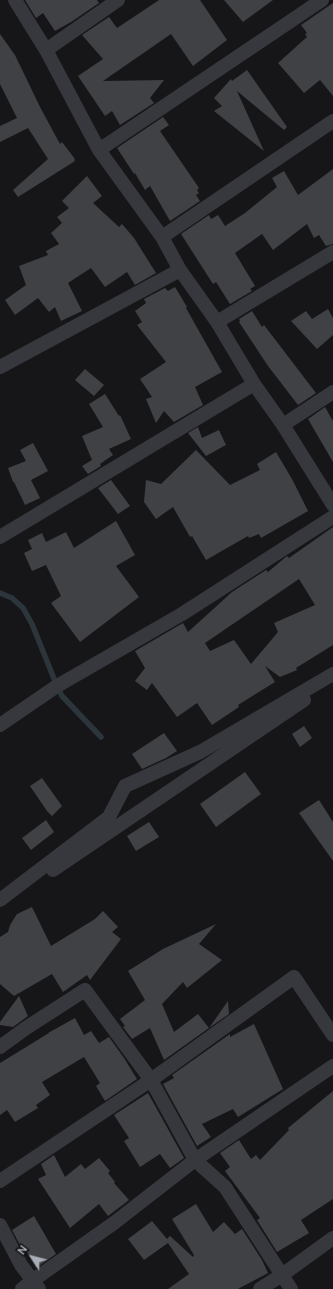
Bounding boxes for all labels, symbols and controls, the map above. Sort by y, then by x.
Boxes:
north arrow [12,1237,52,1277]
text: N [14,1243,30,1257]

